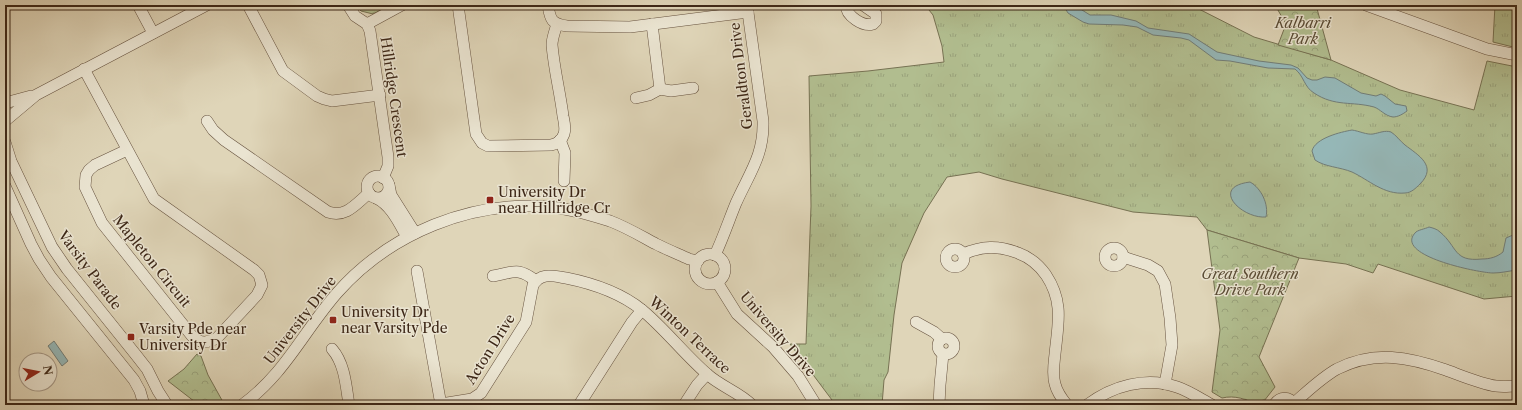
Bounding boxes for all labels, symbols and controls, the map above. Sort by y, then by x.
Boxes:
park label: Kalbarri Park [1274,14,1333,48]
street label: Geraldton Drive [726,21,756,130]
street label: Hillridge Crescent [377,36,411,158]
place label: University Dr near Hillridge Cr [498,183,610,217]
marker: University Dr near Hillridge Cr [485,195,495,205]
street label: Mapleton Circuit [109,211,195,311]
street label: Varsity Parade [54,226,126,313]
park label: Great Southern Drive Park [1201,265,1299,299]
street label: University Drive [260,272,340,368]
street label: University Drive [736,288,820,380]
street label: Winton Terrace [645,292,735,378]
place label: University Dr near Varsity Pde [341,303,448,337]
street label: Acton Drive [461,310,519,389]
marker: University Dr near Varsity Pde [328,315,338,325]
place label: Varsity Pde near University Dr [138,320,246,354]
marker: Varsity Pde near University Dr [126,332,136,342]
north arrow [18,352,58,392]
text: N [40,364,56,377]

